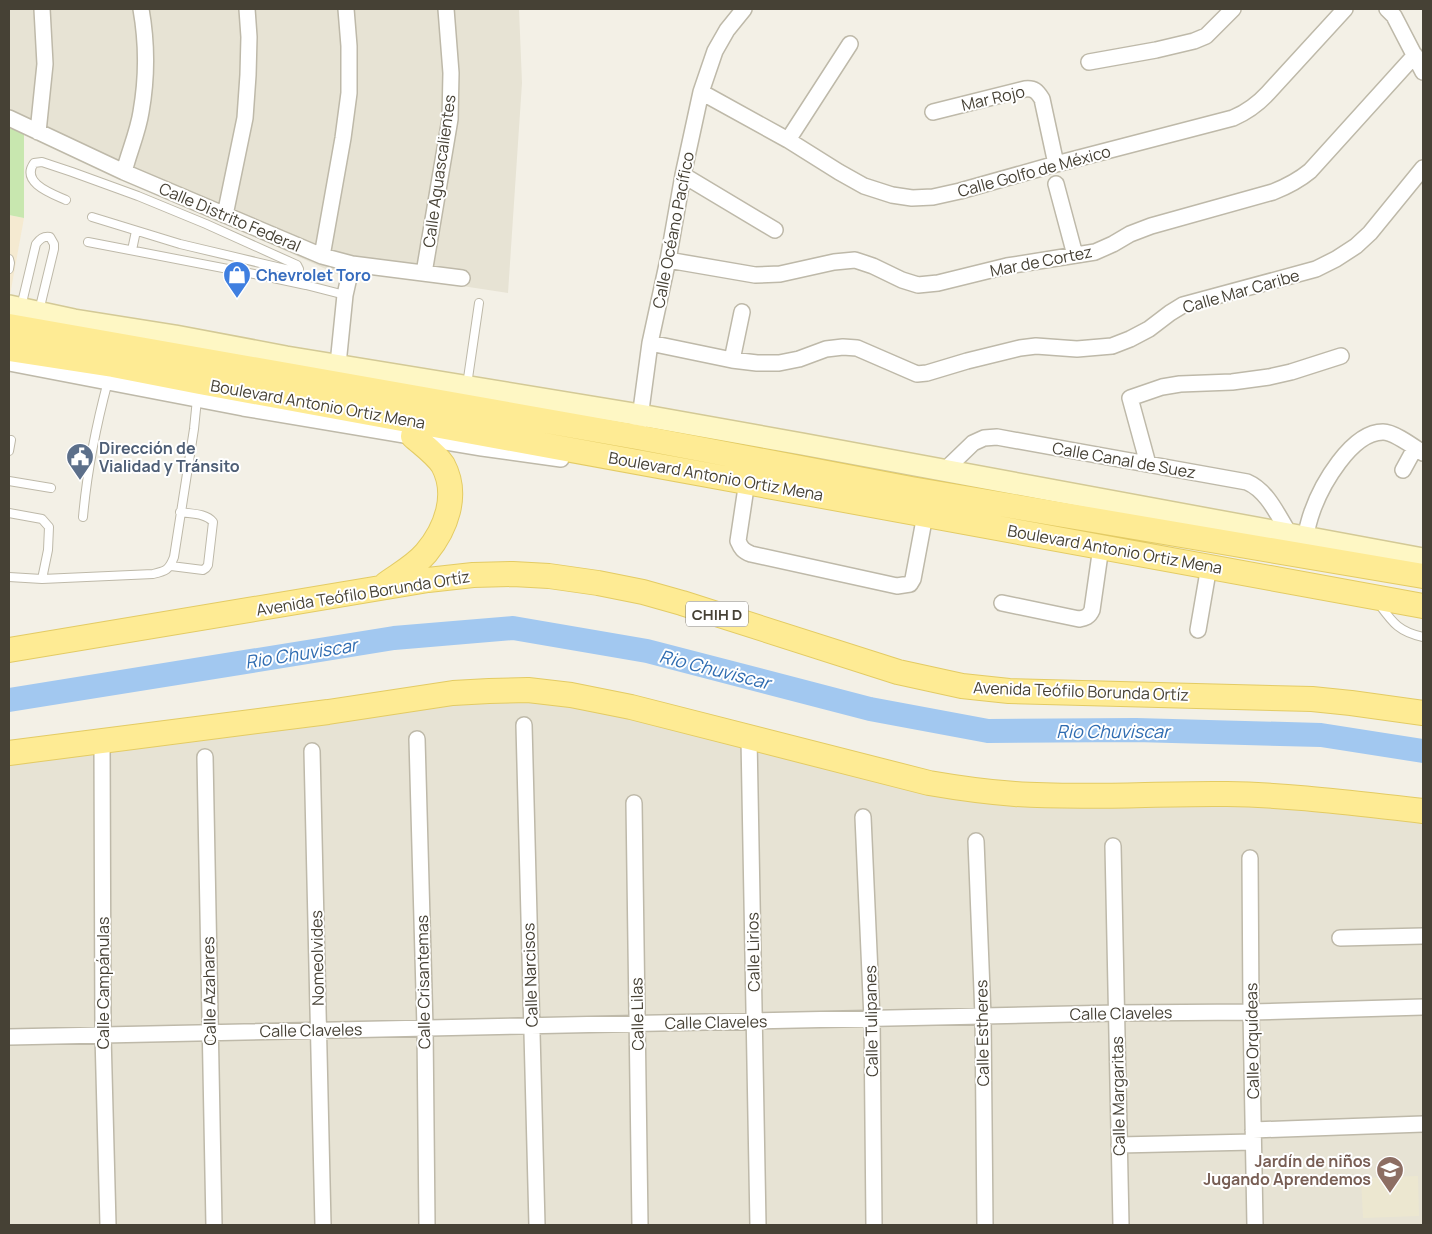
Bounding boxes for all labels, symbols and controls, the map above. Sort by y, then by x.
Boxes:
street label: Mar Rojo [959,80,1027,116]
street label: Calle Aguascalientes [417,93,461,249]
street label: Calle Golfo de México [955,140,1113,202]
street label: Calle Océano Pacífico [647,150,699,310]
street label: Calle Distrito Federal [156,177,304,257]
street label: Mar de Cortez [988,240,1094,282]
shop icon: Chevrolet Toro [222,260,252,299]
place label: Chevrolet Toro [256,264,371,286]
street label: Calle Mar Caribe [1180,264,1302,318]
street label: Boulevard Antonio Ortiz Mena [209,374,427,434]
place label: Dirección de Vialidad y Tránsito [99,437,240,477]
street label: Calle Canal de Suez [1051,437,1197,483]
public building icon: Dirección de Vialidad y Tránsito [65,442,95,481]
street label: Boulevard Antonio Ortiz Mena [607,446,825,506]
street label: Boulevard Antonio Ortiz Mena [1006,519,1224,579]
street label: Avenida Teófilo Borunda Ortíz [255,565,471,621]
road number: CHIH D [686,602,748,626]
water label: Rio Chuviscar [243,632,361,674]
water label: Rio Chuviscar [657,644,775,695]
street label: Avenida Teófilo Borunda Ortíz [973,676,1189,706]
water label: Rio Chuviscar [1056,719,1172,743]
street label: Nomeolvides [305,910,329,1006]
street label: Calle Lirios [741,912,765,992]
street label: Calle Crisantemas [411,915,435,1049]
street label: Calle Campánulas [92,917,114,1049]
street label: Calle Narcisos [517,922,543,1028]
street label: Calle Azahares [197,936,221,1046]
street label: Calle Tulipanes [859,965,883,1077]
street label: Calle Lilas [625,977,649,1051]
street label: Calle Estheres [970,980,994,1086]
street label: Calle Orquídeas [1240,983,1264,1099]
street label: Calle Claveles [1069,1001,1173,1025]
street label: Calle Claveles [664,1010,768,1034]
street label: Calle Claveles [259,1018,363,1042]
street label: Calle Margaritas [1106,1036,1130,1156]
place label: Jardín de niños Jugando Aprendemos [1203,1150,1371,1190]
school or university icon: Jardín de niños Jugando Aprendemos [1375,1155,1405,1194]

